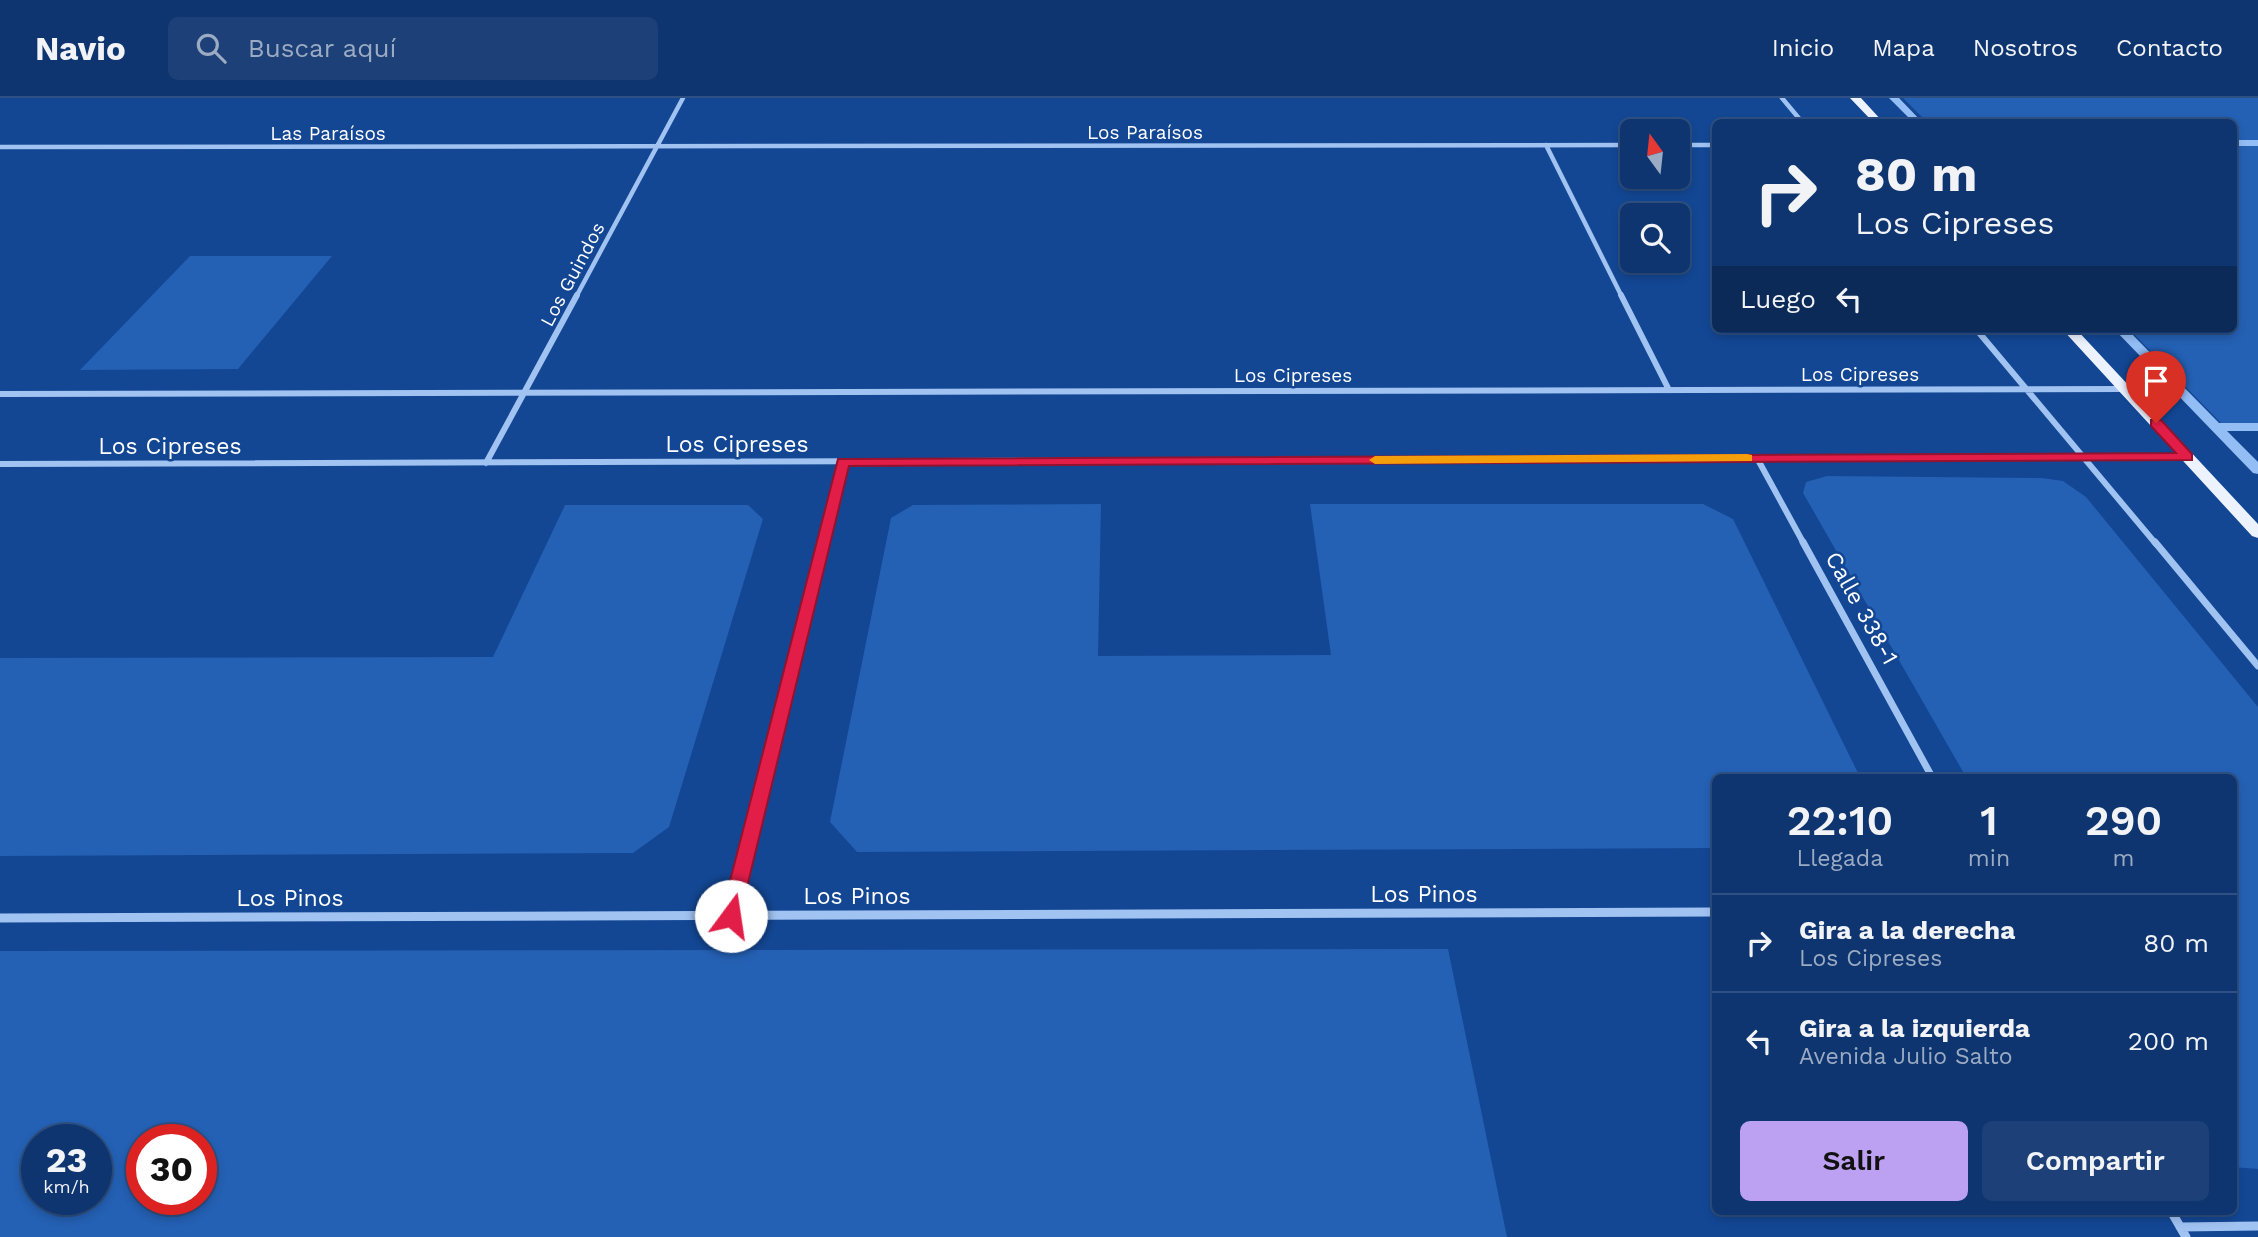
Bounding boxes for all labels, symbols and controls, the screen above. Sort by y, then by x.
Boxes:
search box [168,17,658,80]
text: Navio [35,29,126,68]
icon: search [192,29,230,67]
text: Buscar aquí [248,33,397,63]
text: Inicio [1772,34,1834,62]
text: Mapa [1872,34,1935,62]
text: Nosotros [1973,34,2078,62]
text: Contacto [2116,34,2223,62]
north arrow [1620,119,1690,189]
map controls [1620,119,1690,273]
street label: Los Paraísos [1087,121,1203,144]
street label: Las Paraísos [270,122,386,145]
text: 80 m [1855,145,1977,203]
icon: right [1740,147,1831,238]
button: search [1620,203,1690,273]
text: Los Cipreses [1855,204,2054,242]
street label: Los Guindos [535,218,609,330]
icon: left [1830,280,1868,318]
text: Luego [1740,284,1816,314]
pin [2126,351,2186,423]
icon: arrive [2137,362,2175,400]
street label: Los Cipreses [1801,363,1919,386]
street label: Los Cipreses [1234,364,1352,387]
street label: Los Cipreses [665,431,809,458]
street label: Los Cipreses [98,433,242,460]
street label: Calle 338-1 [1820,547,1904,669]
text: 22:10 [1787,796,1893,845]
text: 1 [1980,796,1998,845]
text: 290 [2085,796,2162,845]
text: Llegada [1797,845,1883,872]
text: min [1968,845,2010,872]
text: m [2113,845,2135,872]
position arrow [694,879,768,953]
street label: Los Pinos [1370,881,1478,908]
street label: Los Pinos [803,883,911,910]
street label: Los Pinos [236,885,344,912]
text: Gira a la derecha [1799,915,2015,945]
icon: right [1740,924,1778,962]
text: 80 m [2143,928,2209,958]
text: Los Cipreses [1799,945,1942,972]
text: Gira a la izquierda [1799,1013,2030,1043]
icon: left [1740,1022,1778,1060]
text: 200 m [2128,1026,2209,1056]
text: Avenida Julio Salto [1799,1043,2013,1070]
button: Salir [1740,1121,1968,1201]
button: Compartir [1982,1121,2209,1201]
speed limit sign: 30 [126,1124,217,1215]
text: 23 [46,1139,87,1181]
text: km/h [43,1176,90,1197]

